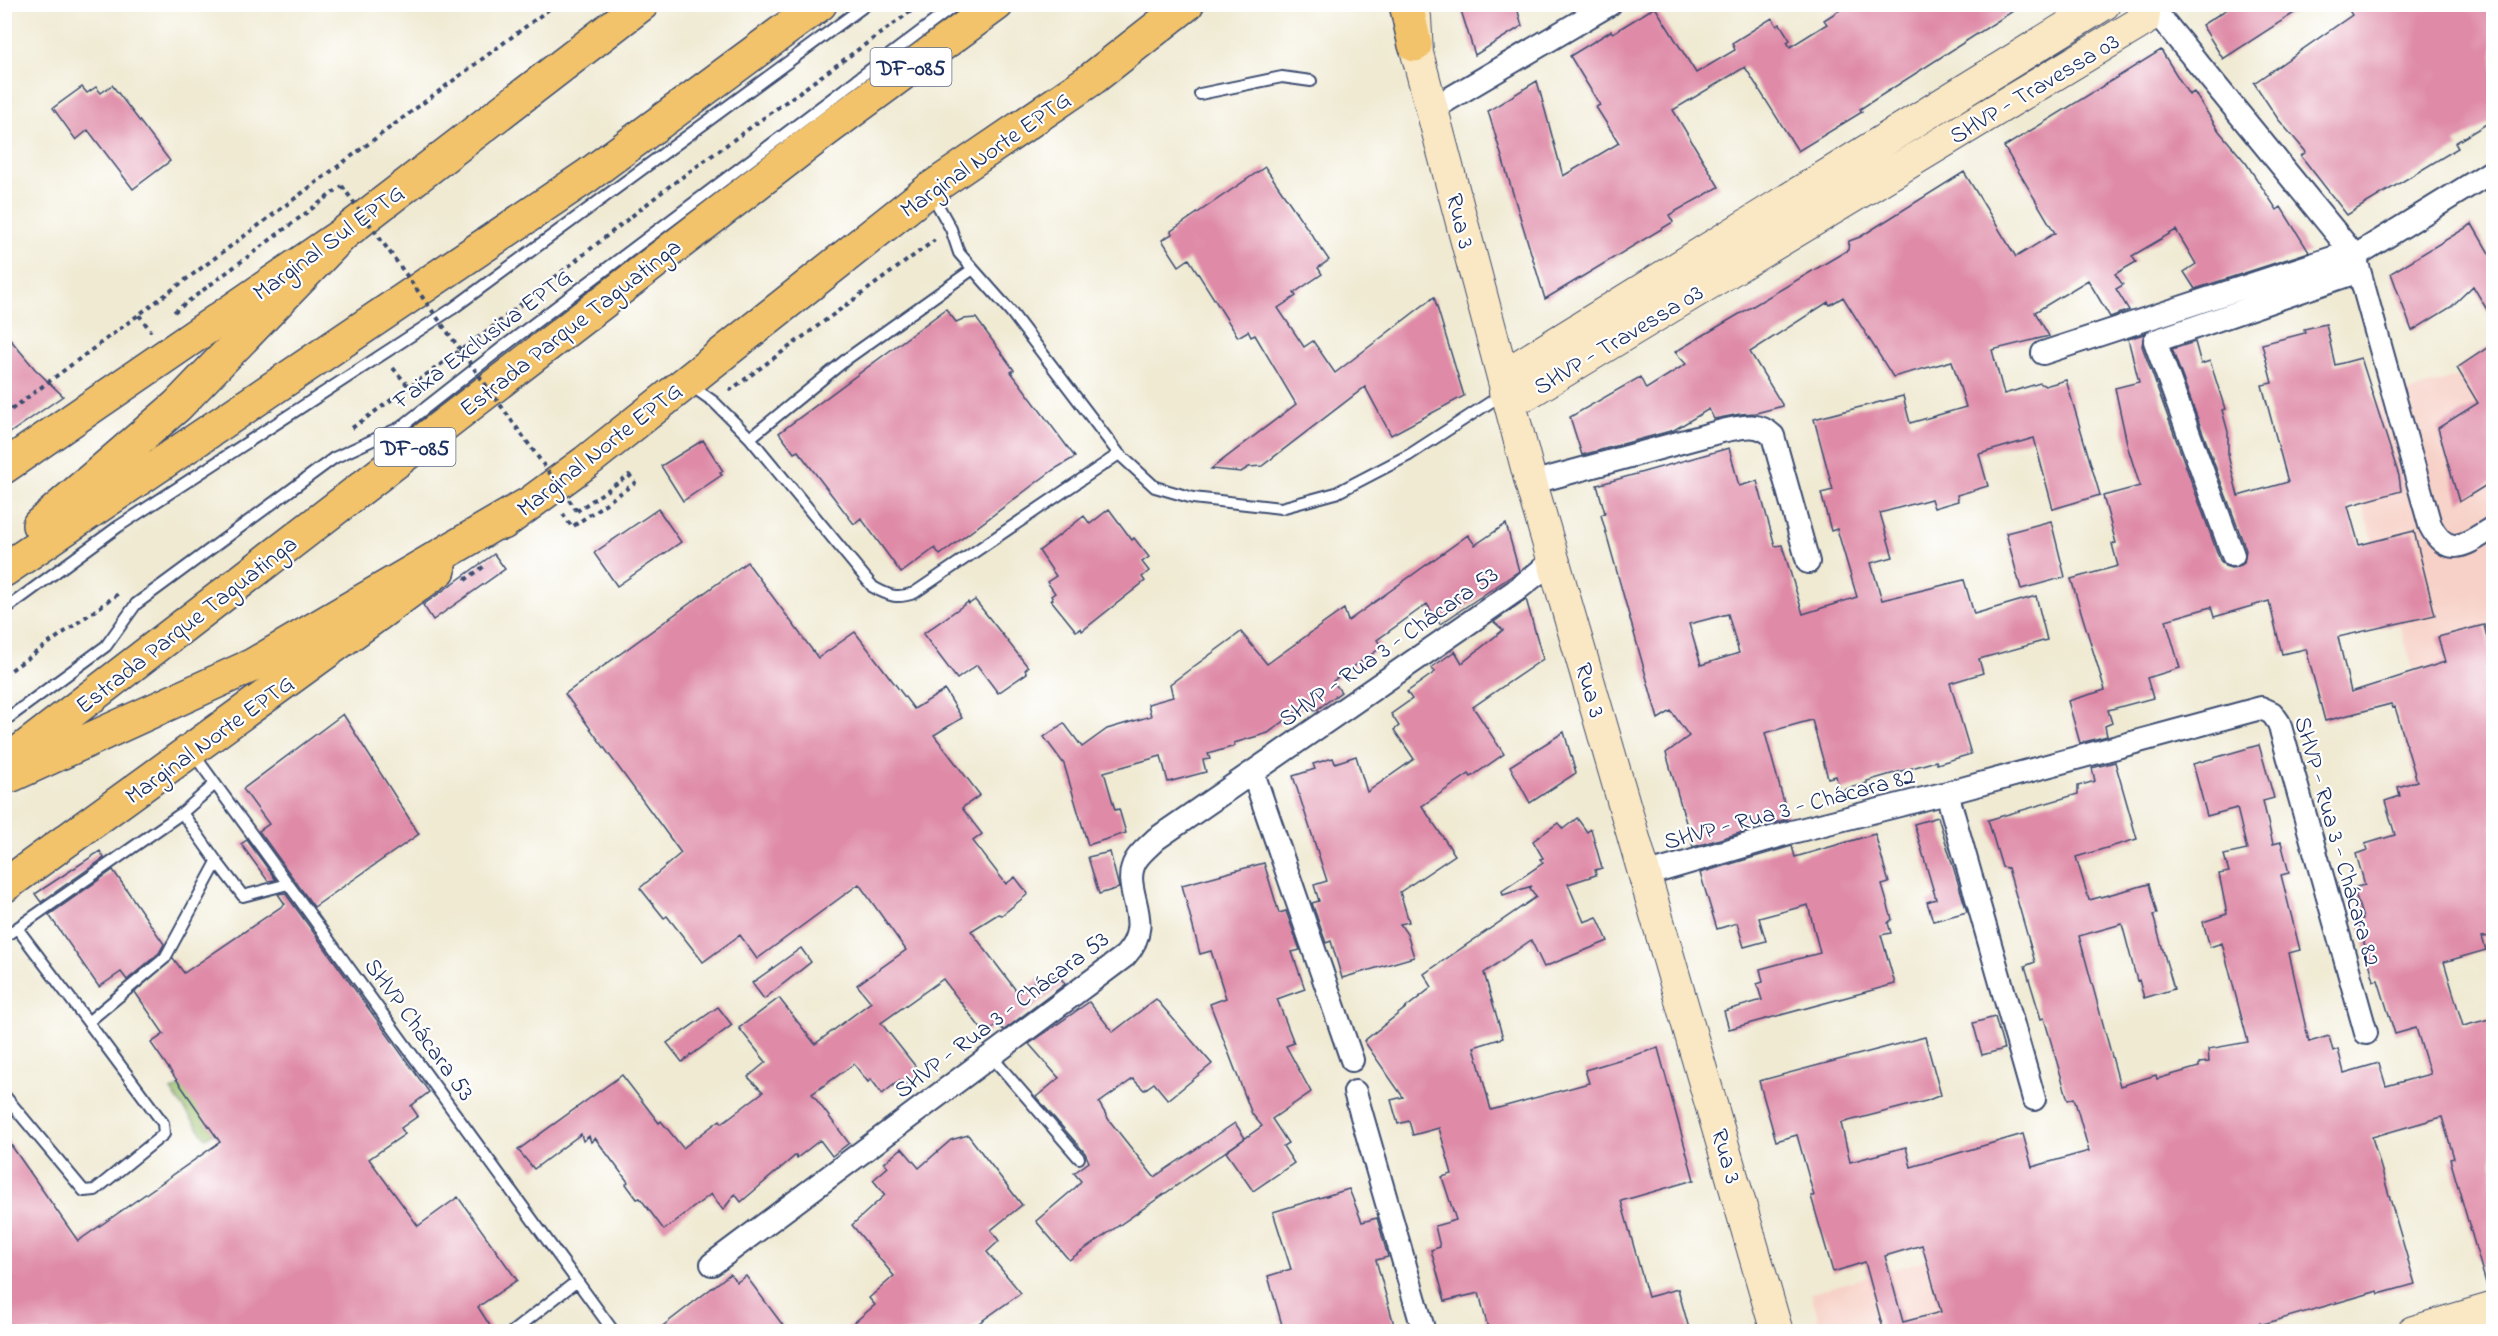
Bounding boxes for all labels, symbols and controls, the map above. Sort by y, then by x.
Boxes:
street label: SHVP - Travessa 03 [1944,26,2127,155]
road number: DF-085 [870,48,952,86]
street label: Marginal Norte EPTG [894,84,1079,228]
street label: Marginal Sul EPTG [246,177,412,311]
street label: Rua 3 [1435,190,1482,253]
street label: Estrada Parque Taguatinga [453,231,690,427]
street label: Faixa Exclusiva EPTG [386,261,580,420]
street label: SHVP - Travessa 03 [1528,277,1711,406]
street label: Marginal Norte EPTG [510,375,691,527]
road number: DF-085 [374,428,456,466]
street label: Estrada Parque Taguatinga [69,528,306,724]
street label: SHVP - Rua 3 - Chácara 53 [1272,559,1506,737]
street label: Rua 3 [1564,659,1613,722]
street label: Marginal Norte EPTG [119,668,302,814]
street label: SHVP - Rua 3 - Chácara 82 [2283,713,2388,971]
street label: SHVP - Rua 3 - Chácara 82 [1660,760,1919,861]
street label: SHVP - Rua 3 - Chácara 53 [888,923,1117,1109]
street label: SHVP Chácara 53 [354,952,482,1109]
street label: Rua 3 [1700,1125,1749,1188]

